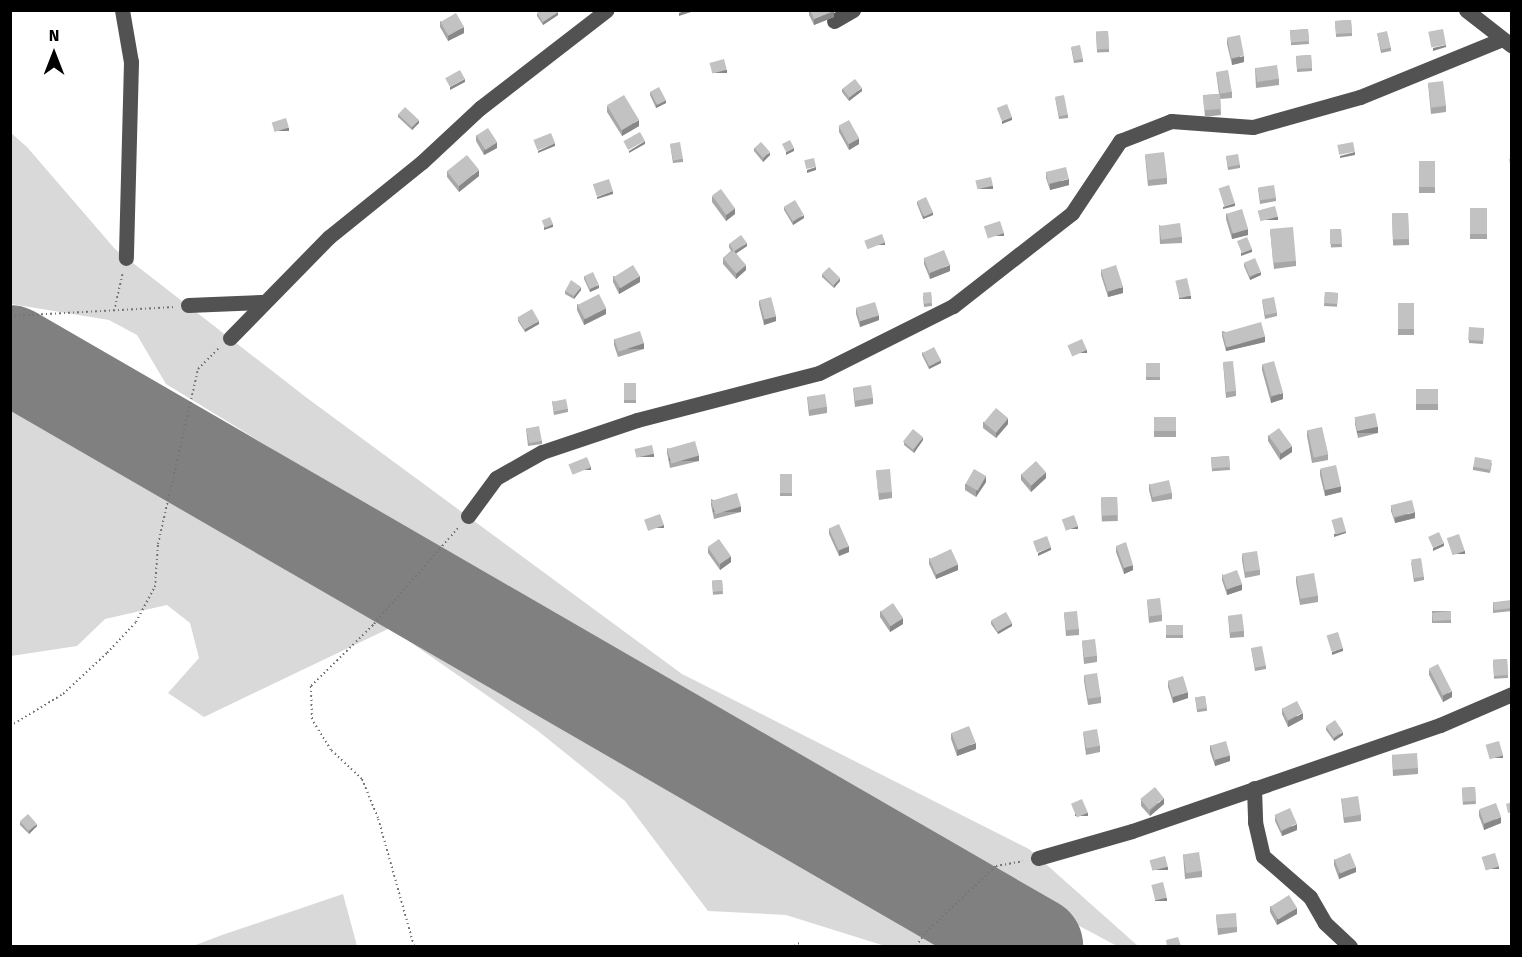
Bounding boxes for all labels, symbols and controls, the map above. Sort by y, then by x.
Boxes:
north arrow [24,24,84,84]
text: N [49,26,59,45]

